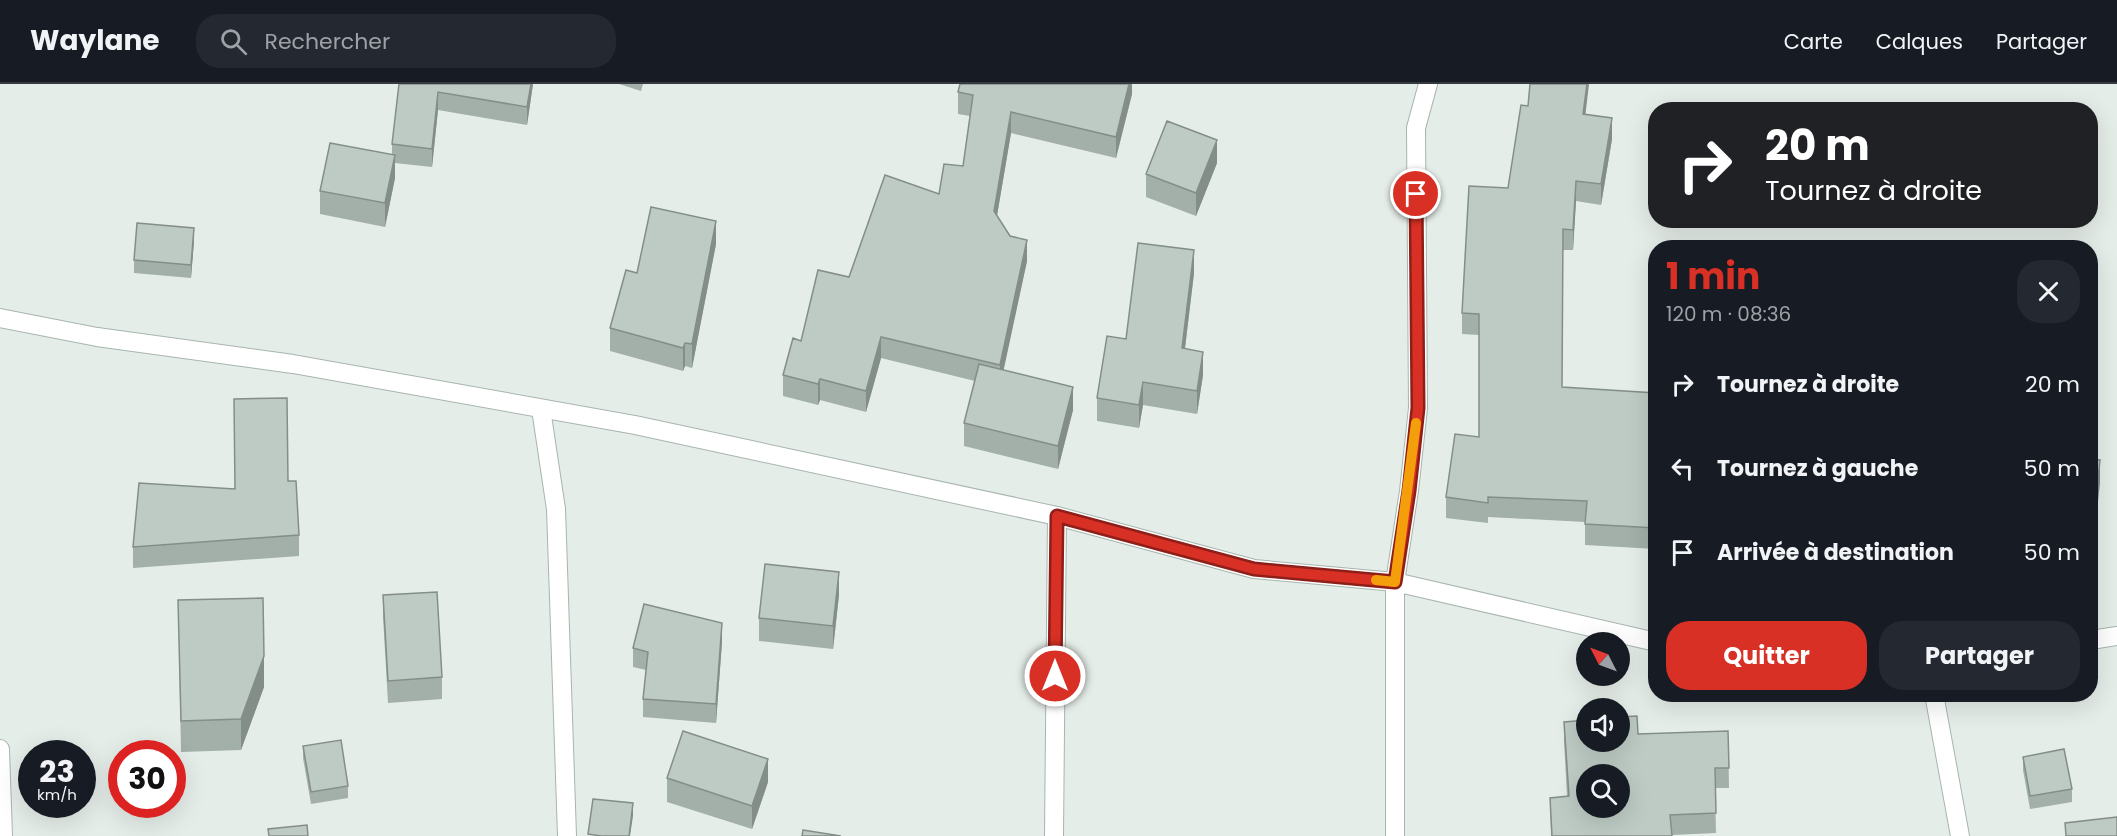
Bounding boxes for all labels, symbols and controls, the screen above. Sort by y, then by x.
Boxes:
search box [196,14,616,68]
text: Waylane [30,21,160,60]
icon: search [217,25,250,58]
text: Rechercher [265,26,390,57]
text: Carte [1784,27,1843,56]
text: Calques [1876,27,1963,56]
text: Partager [1996,27,2087,56]
text: 20 m [1765,116,1870,175]
icon: right [1666,126,1744,204]
pin [1390,168,1441,219]
text: Tournez à droite [1765,172,1982,209]
icon: arrive [1399,177,1432,210]
text: 1 min [1666,251,1760,302]
button: close [2017,260,2080,323]
text: 120 m · 08:36 [1666,300,1791,328]
icon: right [1666,368,1699,401]
text: Tournez à droite [1717,369,1899,400]
text: 20 m [2025,369,2080,400]
icon: left [1666,452,1699,485]
text: Tournez à gauche [1717,453,1918,484]
text: 50 m [2024,453,2080,484]
icon: arrive [1666,536,1699,569]
text: Arrivée à destination [1717,537,1954,568]
text: 50 m [2024,537,2080,568]
button: Quitter [1666,621,1867,690]
button: Partager [1879,621,2080,690]
north arrow [1576,632,1630,686]
map controls [1576,632,1630,818]
position arrow [1023,644,1087,708]
button: sound [1576,698,1630,752]
speed limit sign: 30 [108,740,186,818]
text: 23 [39,750,75,793]
button: search [1576,764,1630,818]
text: km/h [37,784,77,805]

